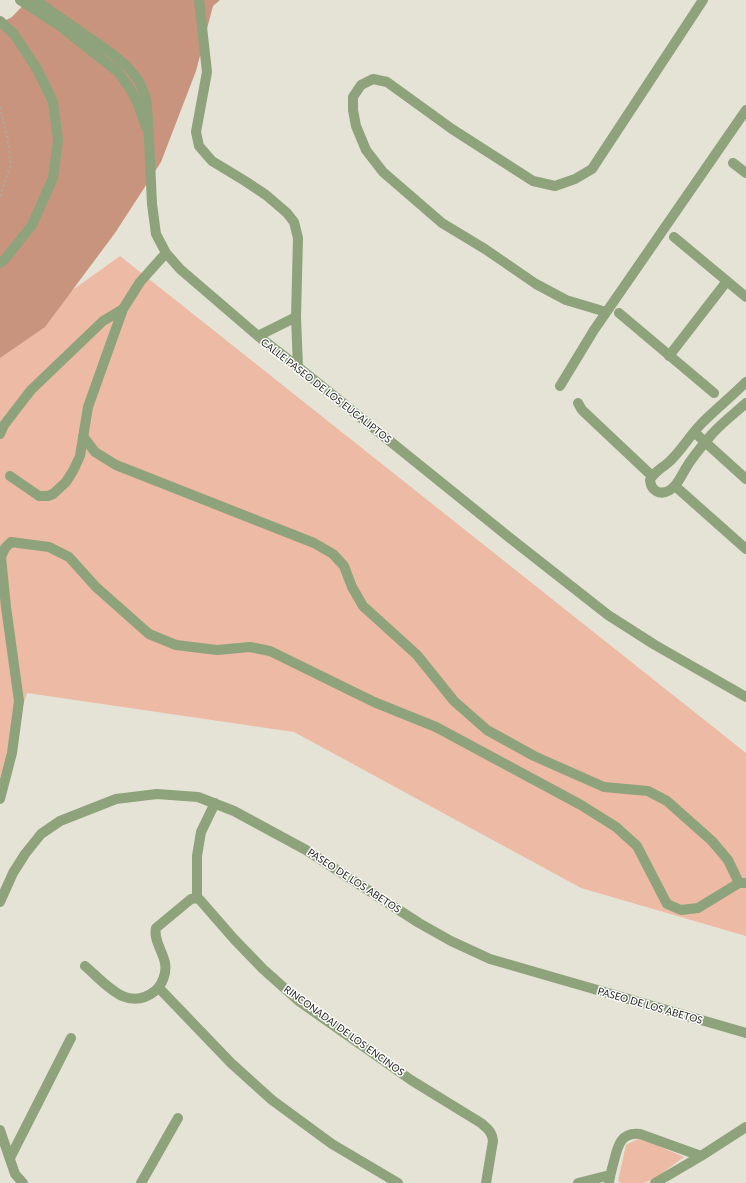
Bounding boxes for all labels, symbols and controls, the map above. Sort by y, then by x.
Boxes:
street label: CALLE PASEO DE LOS EUCALIPTOS [258,336,394,446]
street label: PASEO DE LOS ABETOS [305,846,403,916]
street label: RINCONADAI DE LOS ENCINOS [281,983,407,1079]
street label: PASEO DE LOS ABETOS [596,985,704,1027]

